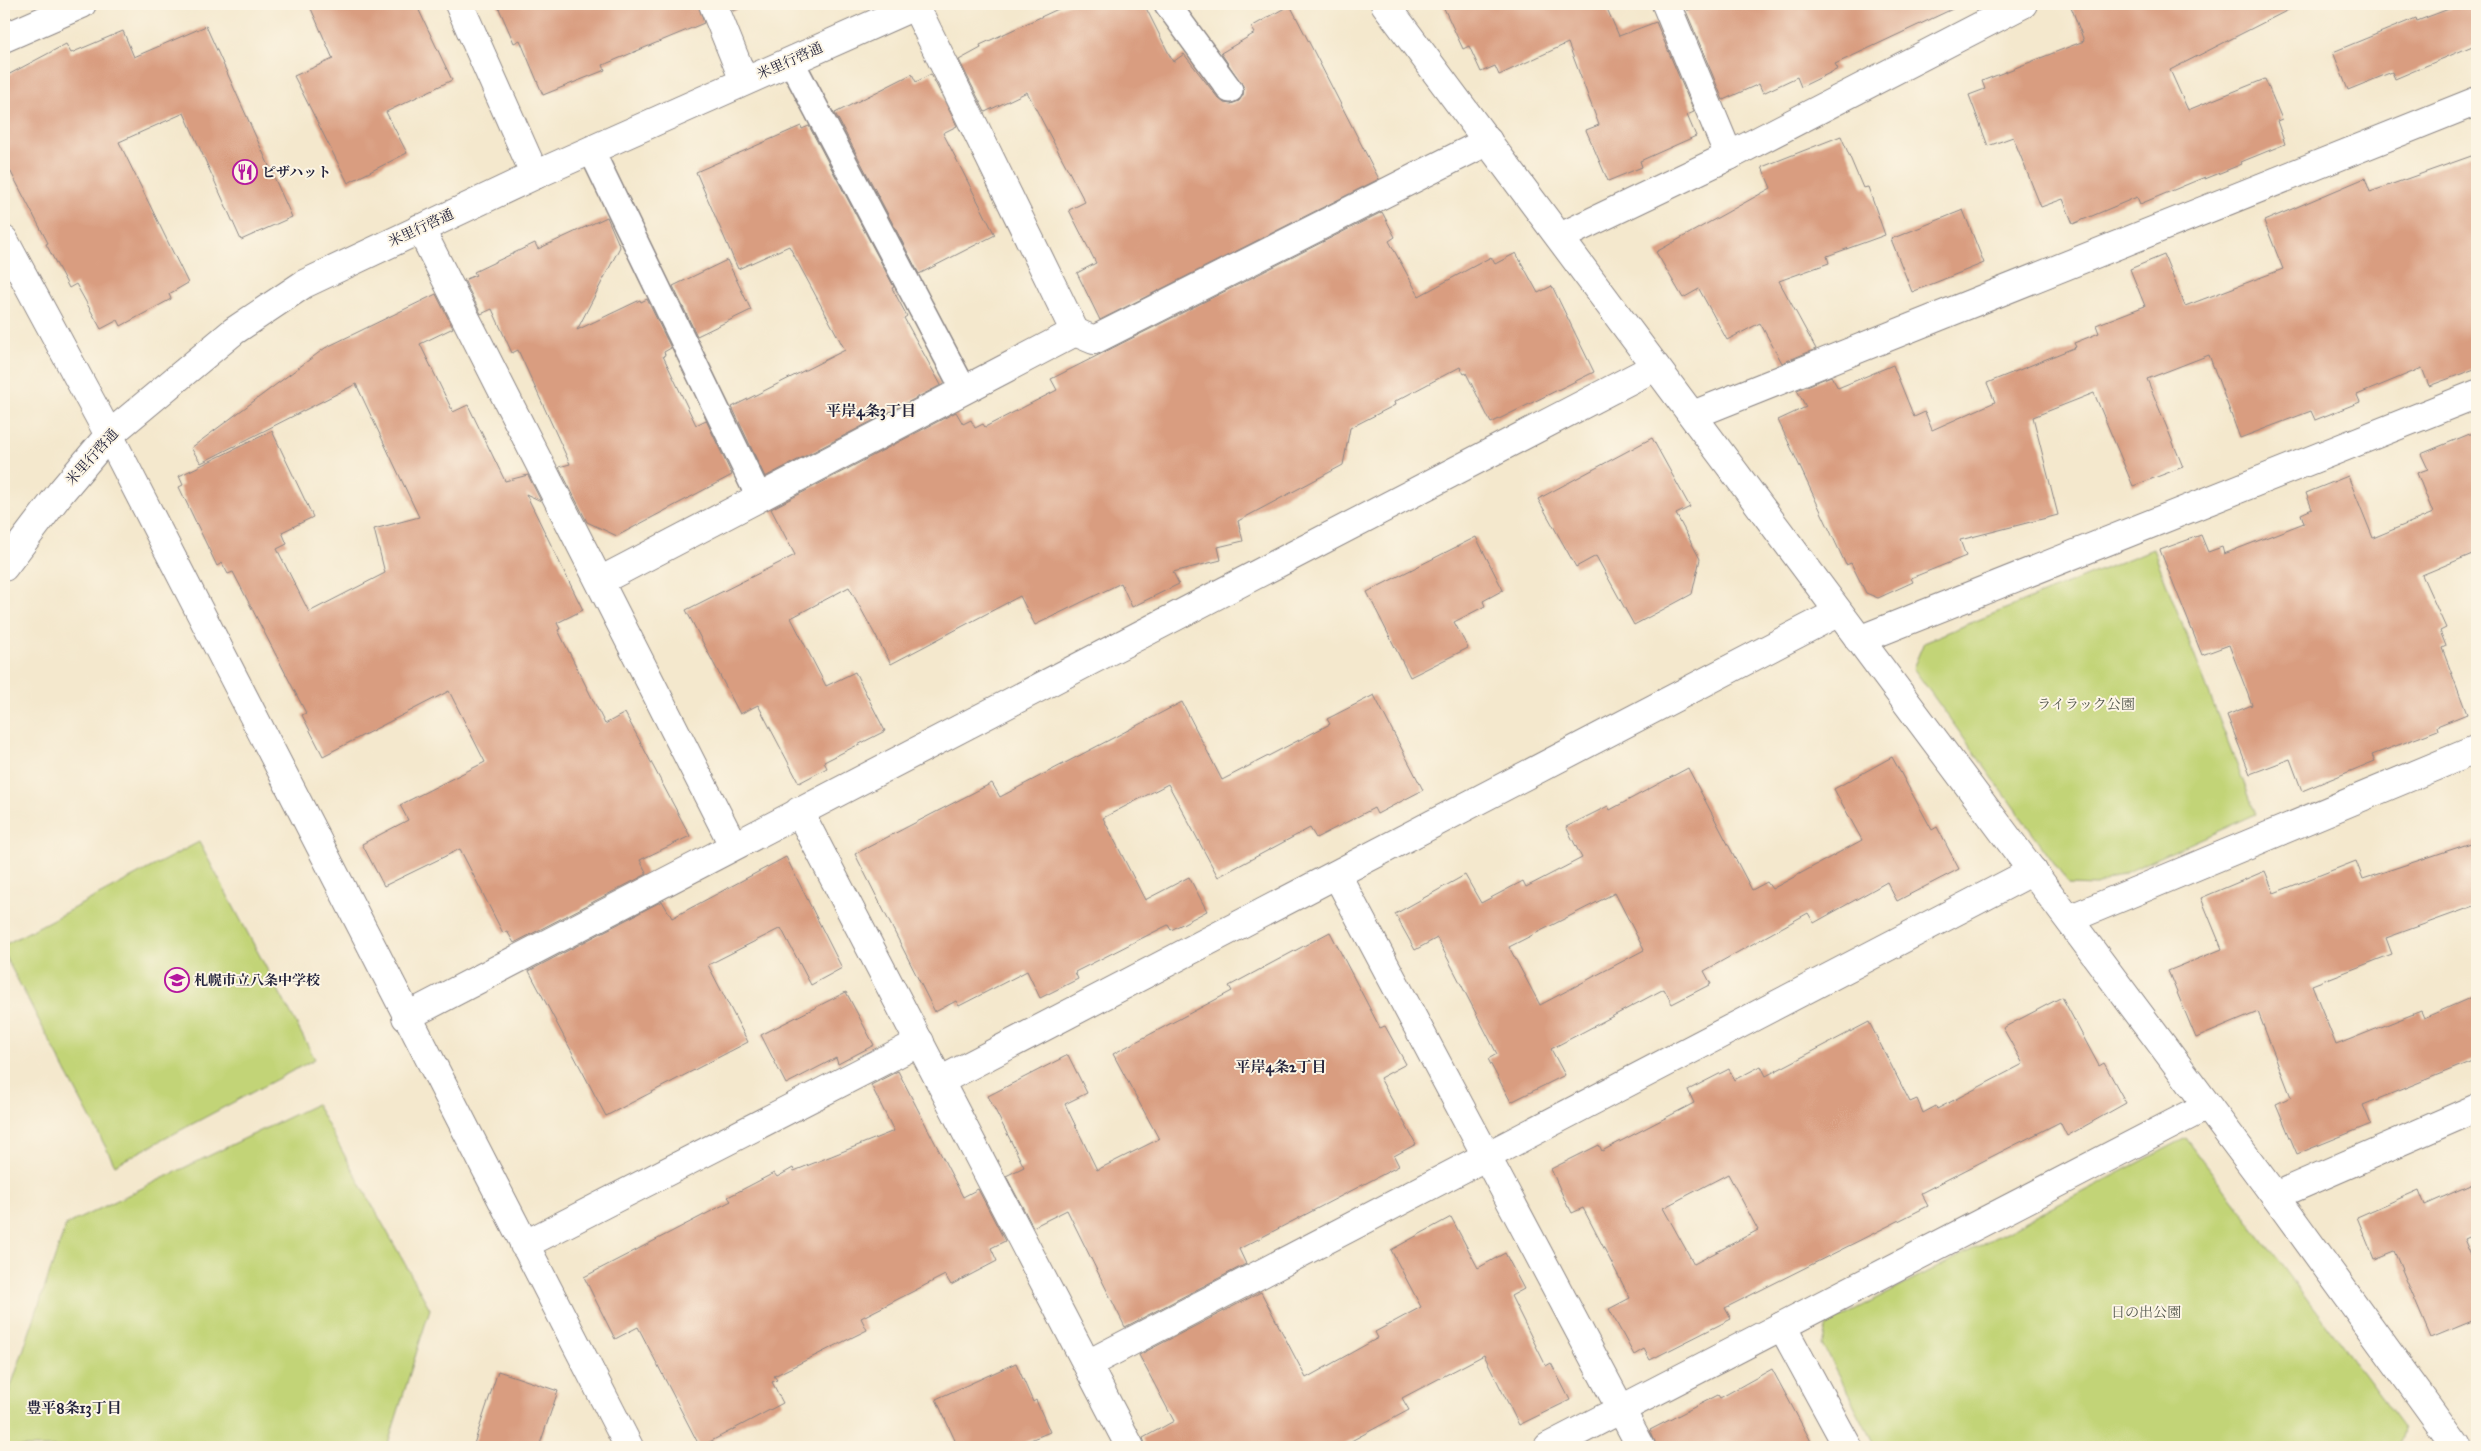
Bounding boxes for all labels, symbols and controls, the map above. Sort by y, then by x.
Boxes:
street label: 米里行啓通 [755,39,825,83]
restaurant icon: ピザハット [232,159,258,185]
place label: ピザハット [262,164,331,181]
street label: 米里行啓通 [386,206,456,250]
district label: 平岸4条3丁目 [826,402,916,421]
street label: 米里行啓通 [62,425,122,489]
park label: ライラック公園 [2037,696,2135,713]
school or university icon: 札幌市立八条中学校 [164,967,190,993]
place label: 札幌市立八条中学校 [194,972,320,989]
district label: 平岸4条2丁目 [1236,1058,1326,1077]
park label: 日の出公園 [2111,1304,2181,1321]
district label: 豊平8条13丁目 [27,1399,121,1418]

